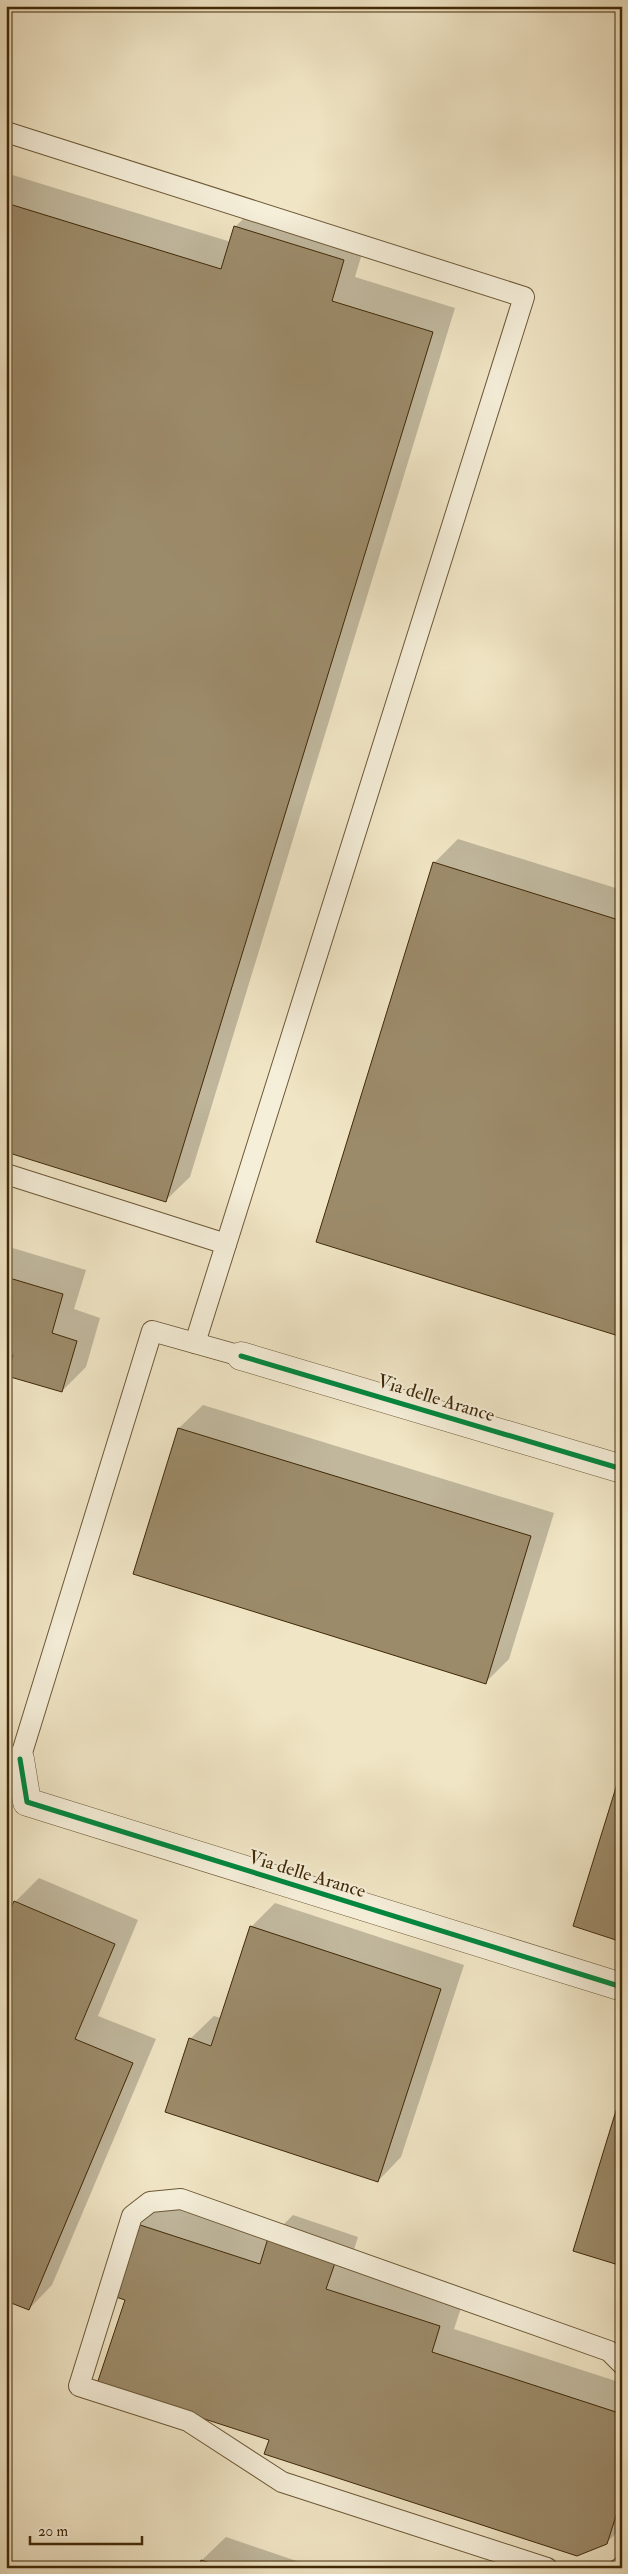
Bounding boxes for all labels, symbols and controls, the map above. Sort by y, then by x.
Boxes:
street label: Via delle Arance [374,1369,498,1427]
street label: Via delle Arance [245,1845,369,1903]
scale bar [30,2514,142,2546]
text: 20 m [38,2522,68,2541]

